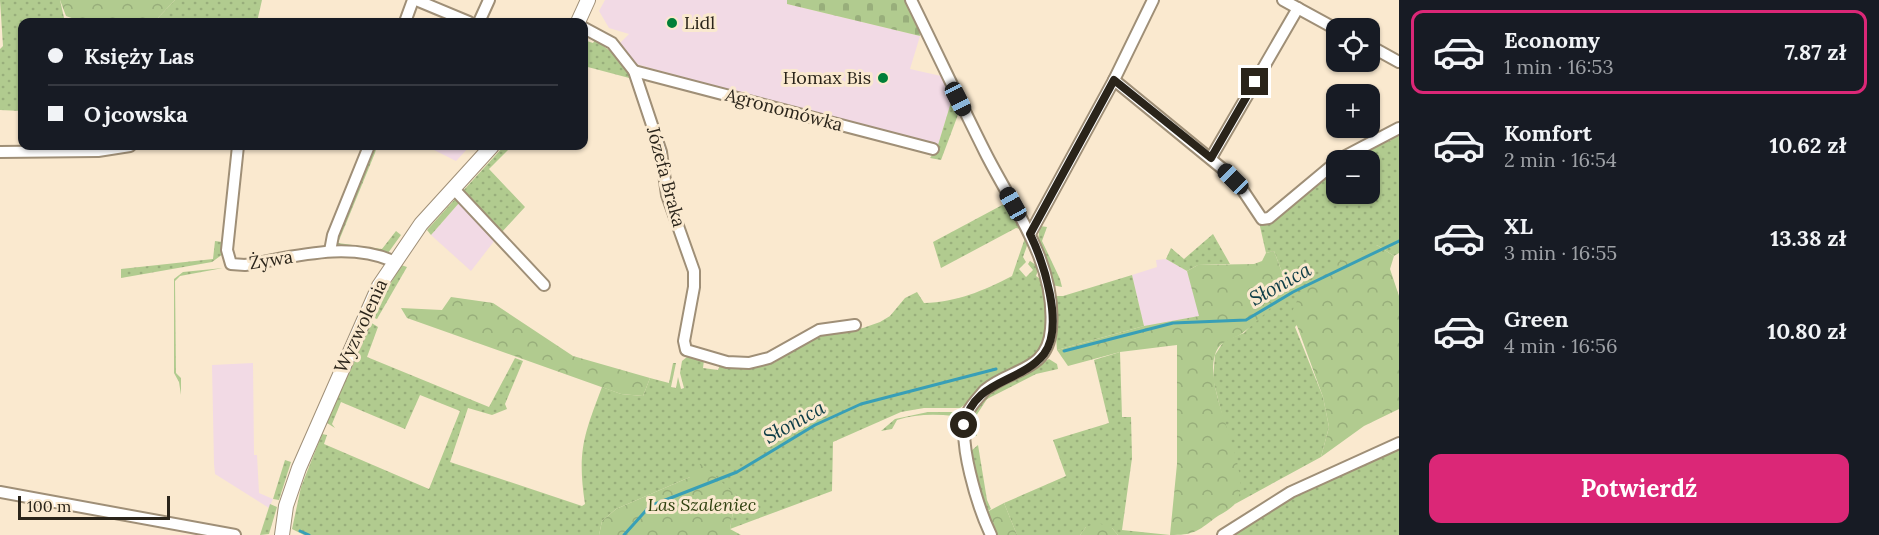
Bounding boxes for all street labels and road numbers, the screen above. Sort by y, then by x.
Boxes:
street label: Agronomówka [722,83,845,136]
street label: Józefa Braka [642,123,691,230]
street label: Żywa [247,245,294,274]
street label: Wyzwolenia [329,275,392,376]

